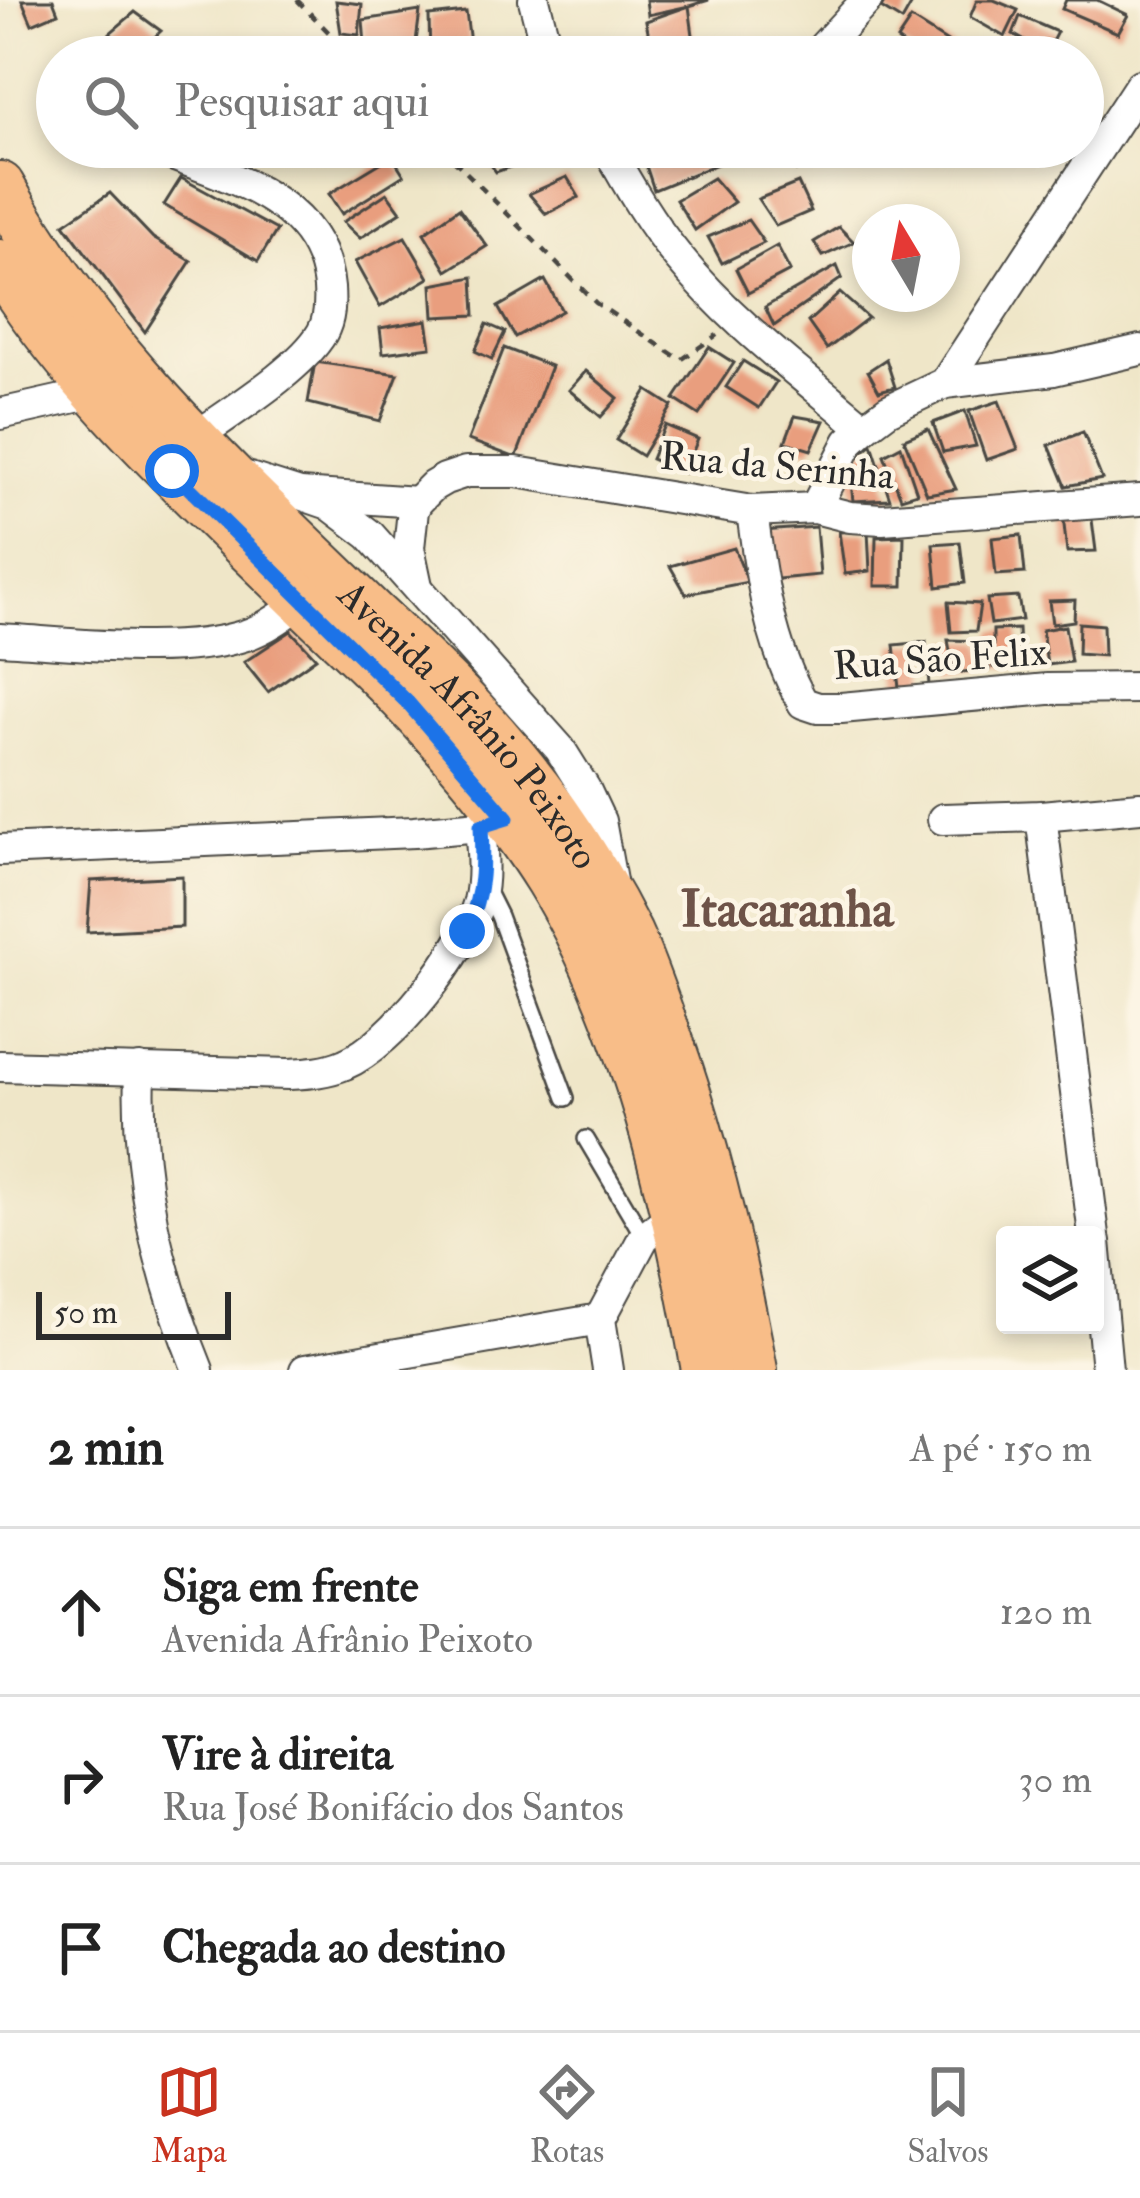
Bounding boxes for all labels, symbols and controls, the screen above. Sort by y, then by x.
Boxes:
search box [36,36,1104,168]
icon: search [78,69,144,135]
text: Pesquisar aqui [174,74,430,130]
north arrow [852,204,960,312]
street label: Rua da Serinha [658,431,897,501]
route start [145,444,199,498]
street label: Avenida Afrânio Peixoto [327,569,610,878]
street label: Rua São Felix [831,627,1049,691]
district label: Itacaranha [681,878,895,942]
route end [440,904,494,958]
map controls [996,1226,1104,1334]
button: layers [996,1226,1104,1334]
scale bar [36,1286,231,1339]
text: 50 m [54,1292,118,1333]
text: 2 min [48,1416,164,1480]
text: A pé · 150 m [910,1424,1092,1473]
text: Siga em frente [162,1559,419,1615]
icon: ahead [48,1579,114,1645]
text: 120 m [1000,1587,1092,1636]
text: Avenida Afrânio Peixoto [162,1615,533,1664]
text: Vire à direita [162,1727,393,1783]
icon: right [48,1747,114,1813]
text: 30 m [1019,1755,1092,1804]
text: Rua José Bonifácio dos Santos [162,1783,624,1832]
icon: arrive [48,1915,114,1981]
text: Chegada ao destino [162,1920,505,1976]
tab: Mapa [151,2059,227,2172]
tab: Rotas [530,2059,604,2172]
tab: Salvos [907,2059,989,2172]

